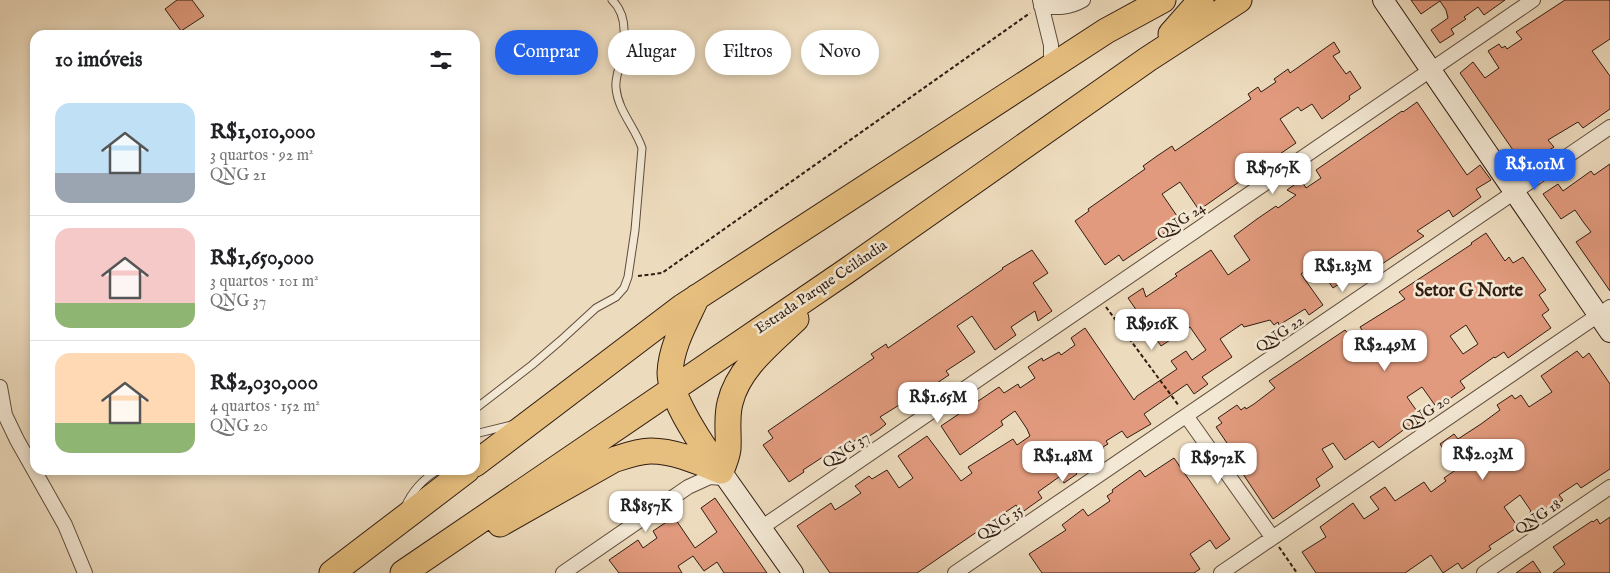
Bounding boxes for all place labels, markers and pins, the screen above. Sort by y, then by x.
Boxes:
pin: R$1.01M [1489,148,1581,191]
pin: R$767K [1232,152,1314,195]
pin: R$1.83M [1297,250,1389,293]
pin: R$916K [1111,308,1193,351]
pin: R$2.49M [1339,330,1431,372]
pin: R$1.65M [892,382,984,424]
pin: R$2.03M [1437,438,1529,481]
pin: R$1.48M [1017,440,1109,483]
pin: R$972K [1177,442,1259,485]
pin: R$857K [605,490,687,533]

